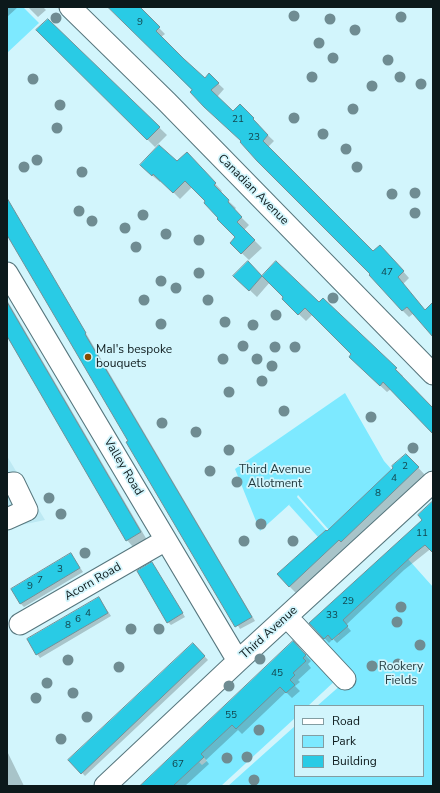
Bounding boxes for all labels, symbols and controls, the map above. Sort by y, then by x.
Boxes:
house number: 9 [137,17,143,29]
house number: 21 [232,114,244,126]
house number: 23 [248,132,260,144]
street label: Canadian Avenue [215,152,291,228]
house number: 47 [381,267,393,279]
place label: MaI's bespoke bouquets [96,343,172,371]
marker: MaI's bespoke bouquets [83,352,93,362]
street label: Valley Road [100,436,146,498]
house number: 2 [402,461,408,473]
park label: Third Avenue Allotment [239,463,311,491]
house number: 4 [391,473,397,485]
house number: 8 [375,488,381,500]
house number: 11 [416,528,428,540]
street label: Acorn Road [62,560,124,604]
house number: 3 [57,564,63,576]
house number: 7 [37,575,43,587]
house number: 9 [27,581,33,593]
house number: 29 [342,596,354,608]
street label: Third Avenue [237,604,301,662]
house number: 4 [85,608,91,620]
house number: 33 [326,610,338,622]
house number: 6 [75,614,81,626]
house number: 8 [65,620,71,632]
park label: Rookery Fields [379,660,423,688]
house number: 45 [271,668,283,680]
legend [294,705,424,777]
house number: 55 [225,710,237,722]
text: Road [332,713,360,729]
text: Park [332,733,356,749]
text: Building [332,753,377,769]
house number: 67 [172,759,184,771]

